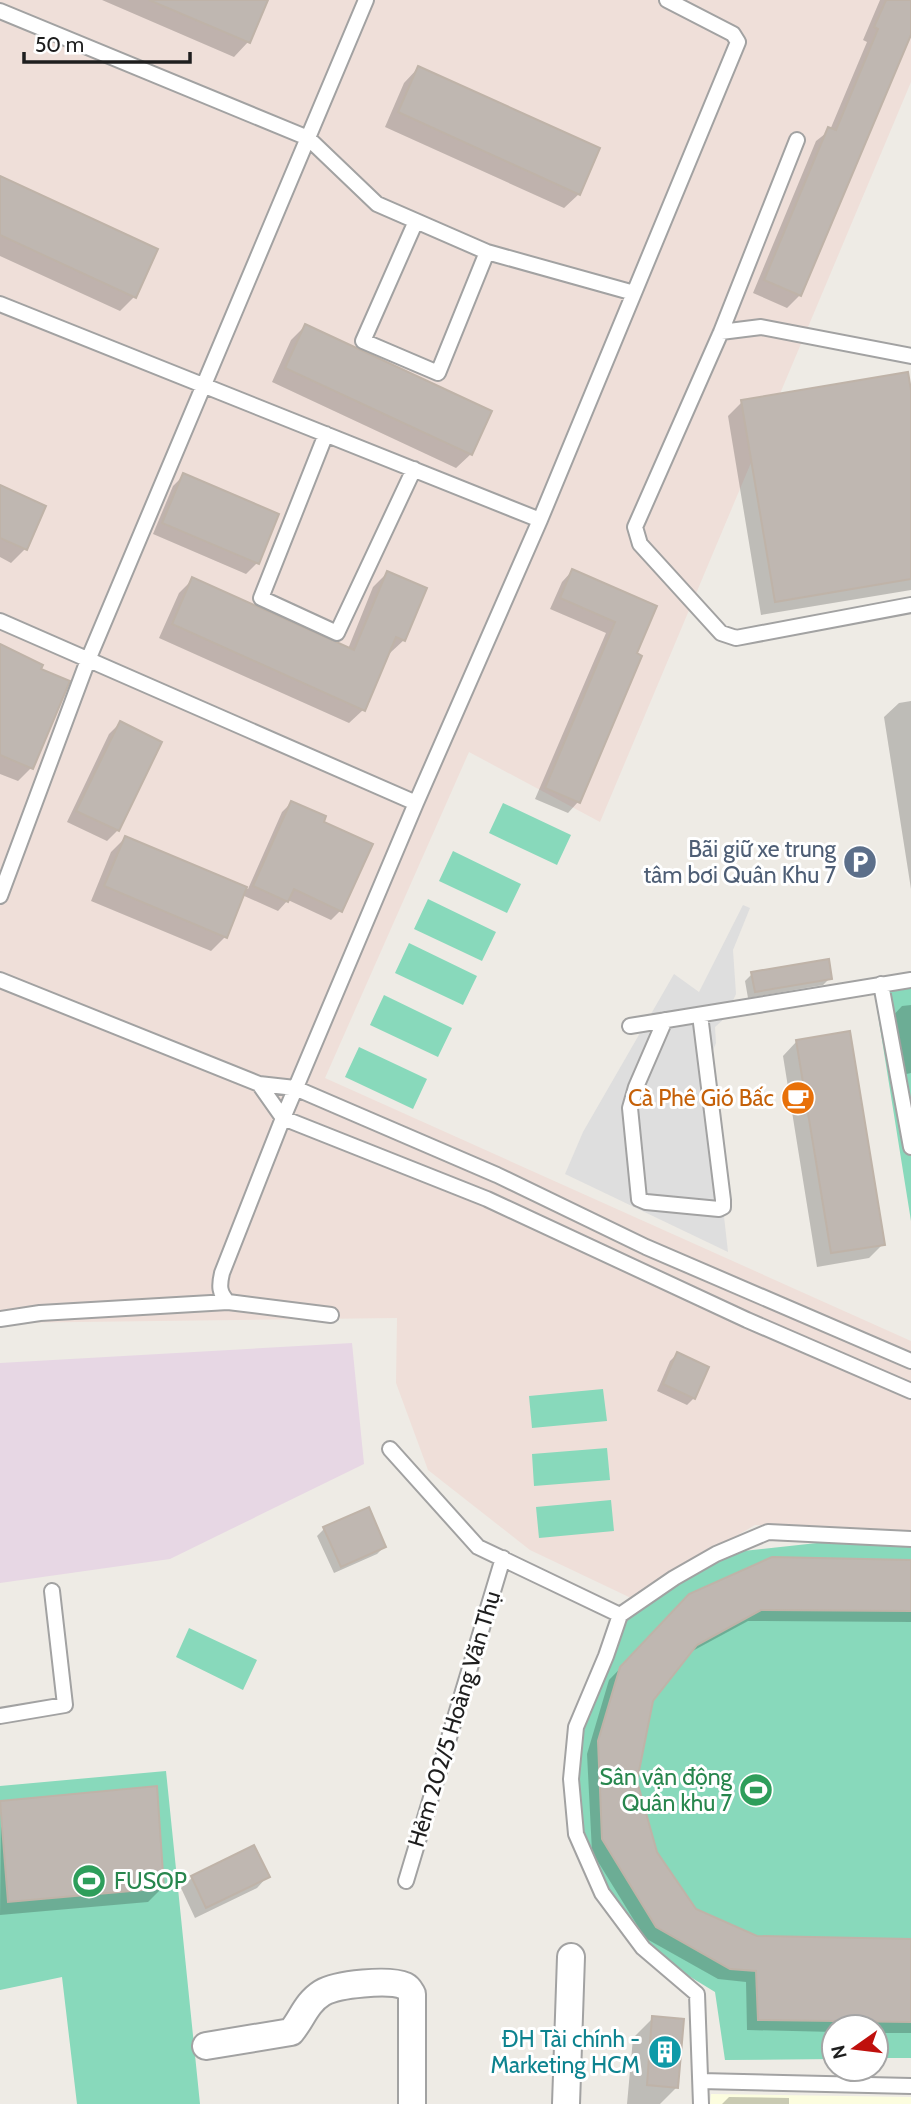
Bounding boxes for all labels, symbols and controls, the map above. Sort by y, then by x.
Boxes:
scale bar [24,21,191,65]
text: 50 m [35,32,84,57]
place label: Bãi giữ xe trung tâm bơi Quân Khu 7 [643,835,837,889]
parking icon: Bãi giữ xe trung tâm bơi Quân Khu 7 [841,843,879,881]
cafe icon: Cà Phê Gió Bấc [779,1079,817,1117]
place label: Cà Phê Gió Bấc [628,1084,774,1112]
street label: Hẻm 202/5 Hoàng Văn Thụ [402,1588,506,1850]
place label: Sân vận động Quân khu 7 [600,1763,733,1817]
sports icon: Sân vận động Quân khu 7 [737,1771,775,1809]
sports icon: FUSOP [70,1862,108,1900]
place label: FUSOP [114,1867,187,1895]
north arrow [820,2013,890,2083]
place label: ĐH Tài chính - Marketing HCM [490,2025,640,2079]
building icon: ĐH Tài chính - Marketing HCM [646,2033,684,2071]
text: N [826,2043,852,2061]

